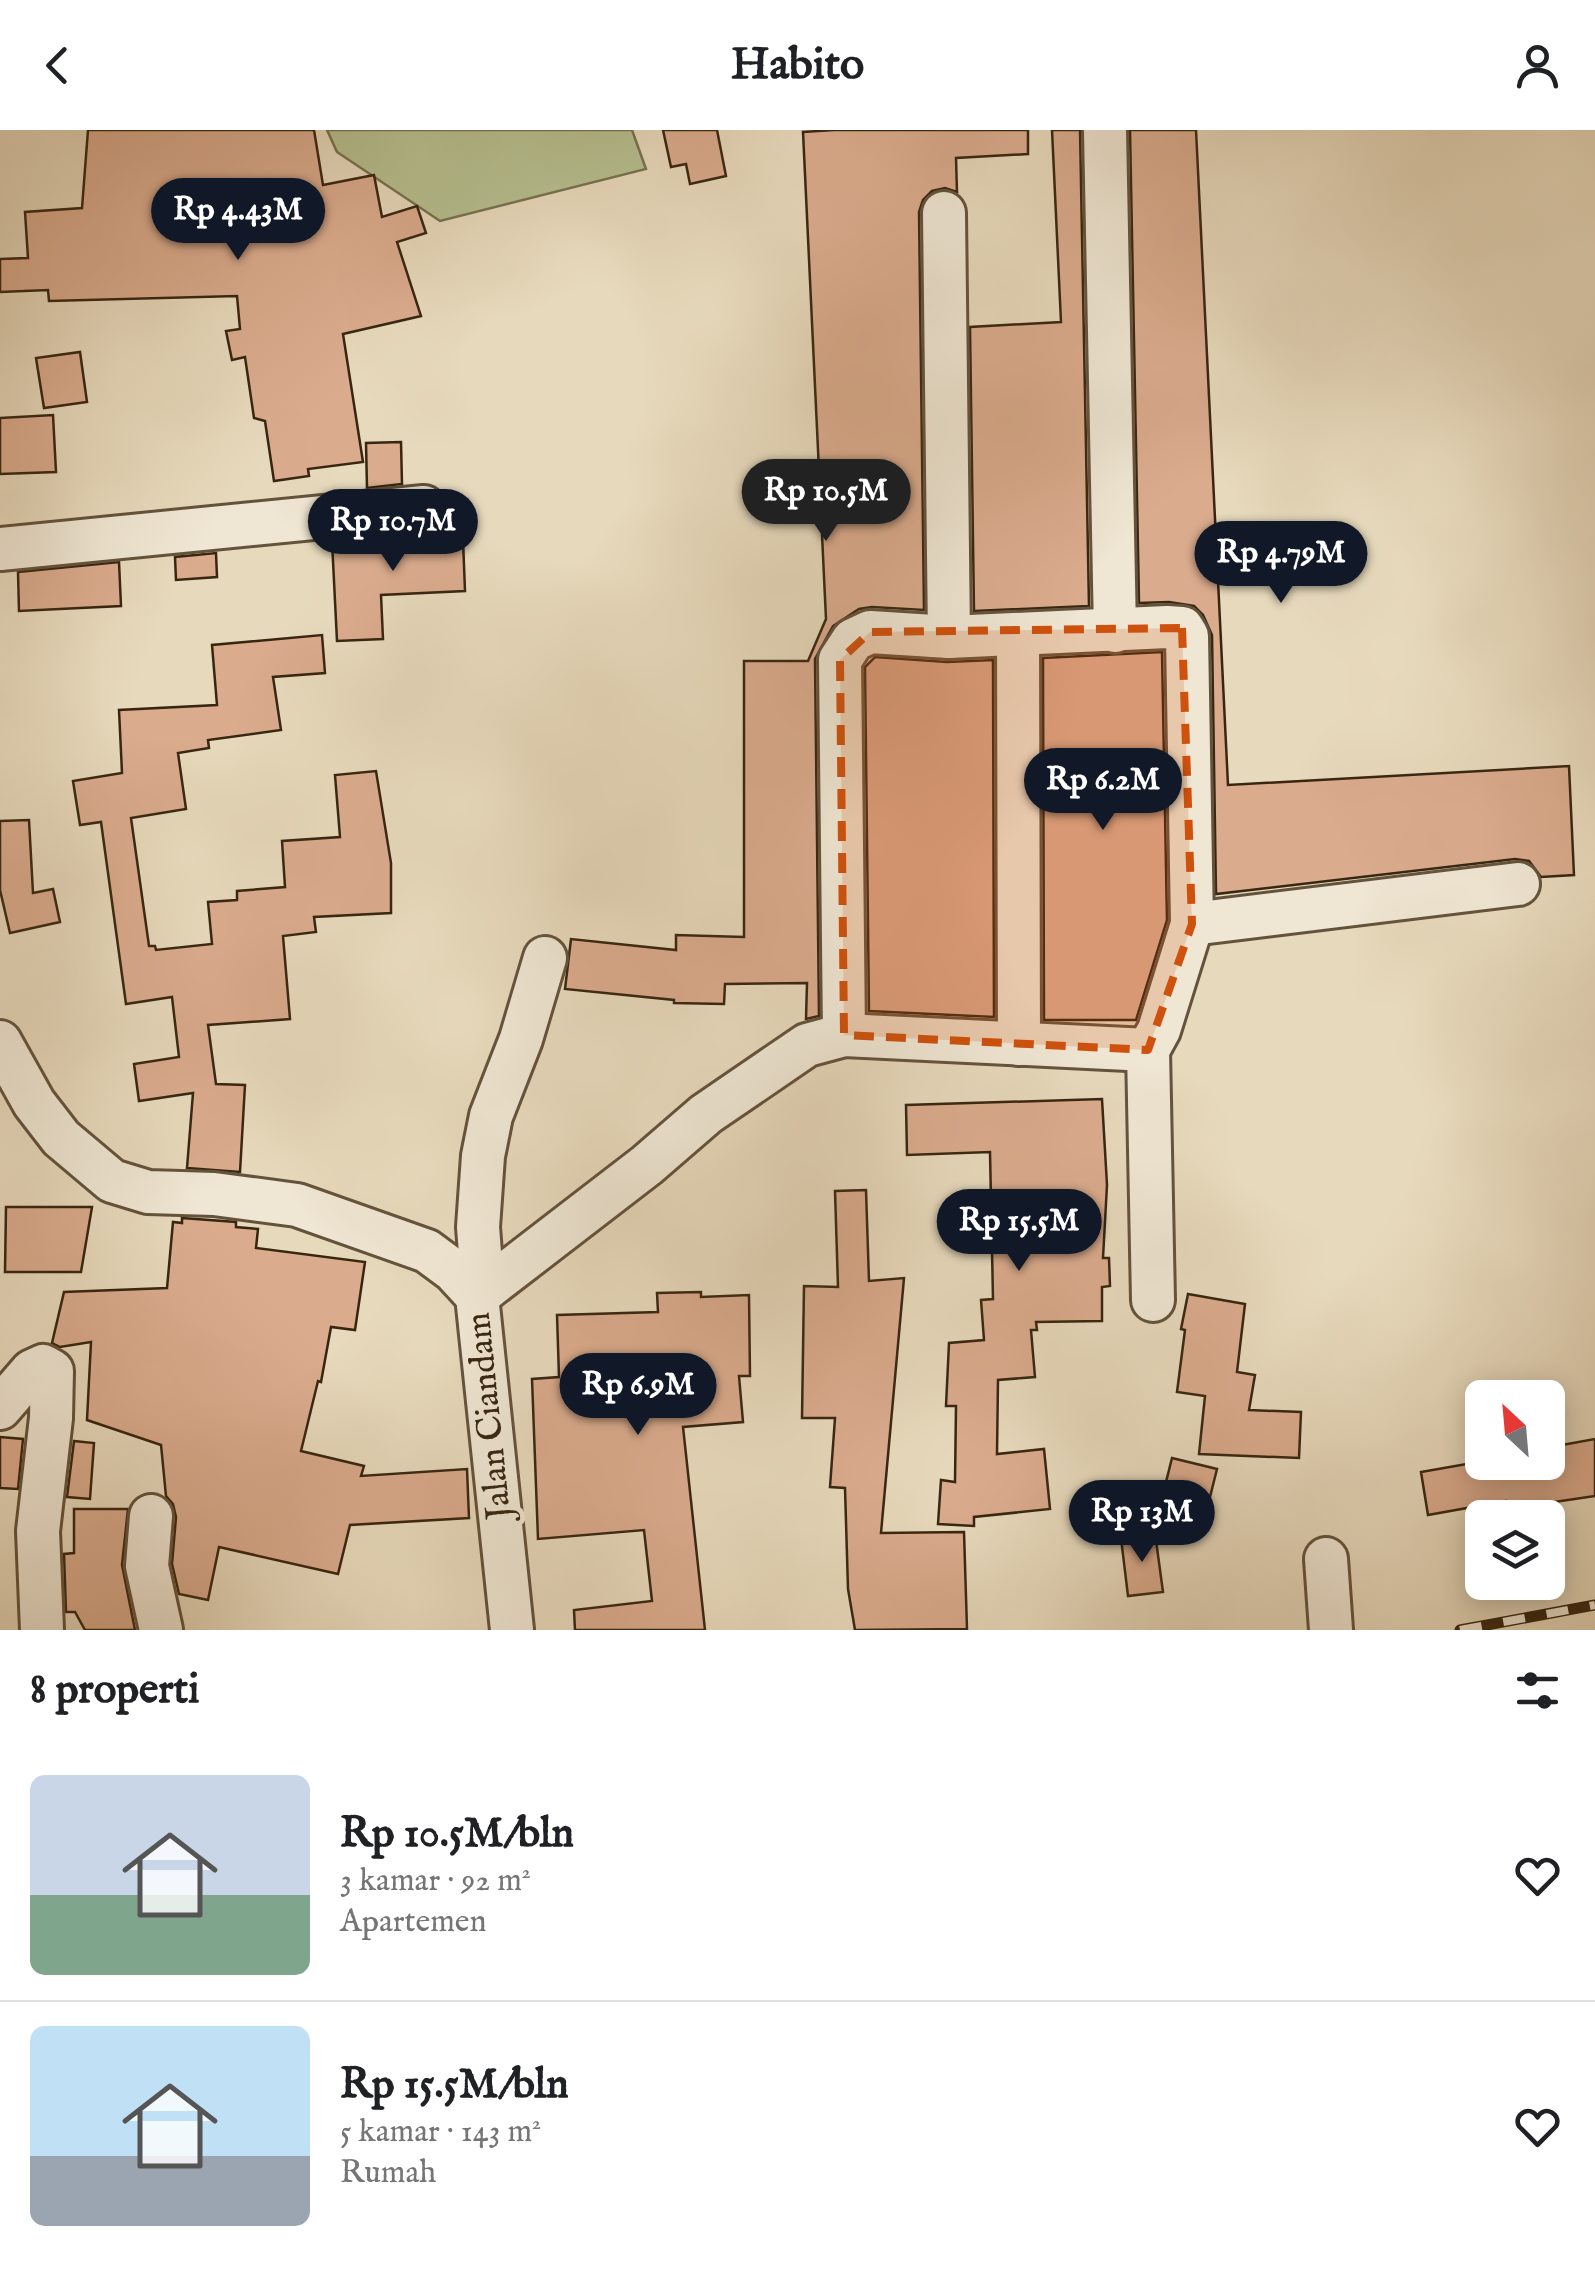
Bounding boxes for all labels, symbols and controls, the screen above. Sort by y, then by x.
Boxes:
text: Habito [731,37,864,94]
icon: back [30,38,85,93]
icon: person [1510,38,1565,93]
pin: Rp 4.43M [135,178,341,263]
text: Rp 4.43M [173,190,303,231]
pin: Rp 10.5M [723,459,929,544]
text: Rp 10.5M [764,471,888,512]
pin: Rp 10.7M [290,489,496,574]
text: Rp 10.7M [330,501,456,542]
pin: Rp 4.79M [1178,521,1384,606]
text: Rp 4.79M [1216,533,1346,574]
pin: Rp 6.2M [1011,748,1195,833]
text: Rp 6.2M [1046,760,1160,801]
pin: Rp 15.5M [916,1189,1122,1274]
text: Rp 15.5M [959,1201,1079,1242]
street label: Jalan Ciandam [457,1310,524,1526]
pin: Rp 6.9M [546,1353,730,1438]
text: Rp 6.9M [582,1365,694,1406]
north arrow [1465,1380,1565,1480]
map controls [1465,1380,1565,1600]
pin: Rp 13M [1061,1480,1223,1565]
text: Rp 13M [1091,1492,1193,1533]
button: layers [1465,1500,1565,1600]
icon: filters [1510,1663,1565,1718]
text: 8 properti [30,1664,199,1717]
text: Rp 10.5M/bln [340,1808,574,1861]
icon: home [110,1815,230,1935]
icon: heart [1510,1848,1565,1903]
text: 3 kamar · 92 m² [340,1861,531,1902]
text: Apartemen [340,1902,487,1943]
text: Rp 15.5M/bln [340,2059,569,2112]
icon: home [110,2066,230,2186]
icon: heart [1510,2099,1565,2154]
text: 5 kamar · 143 m² [340,2112,541,2153]
text: Rumah [340,2153,436,2194]

